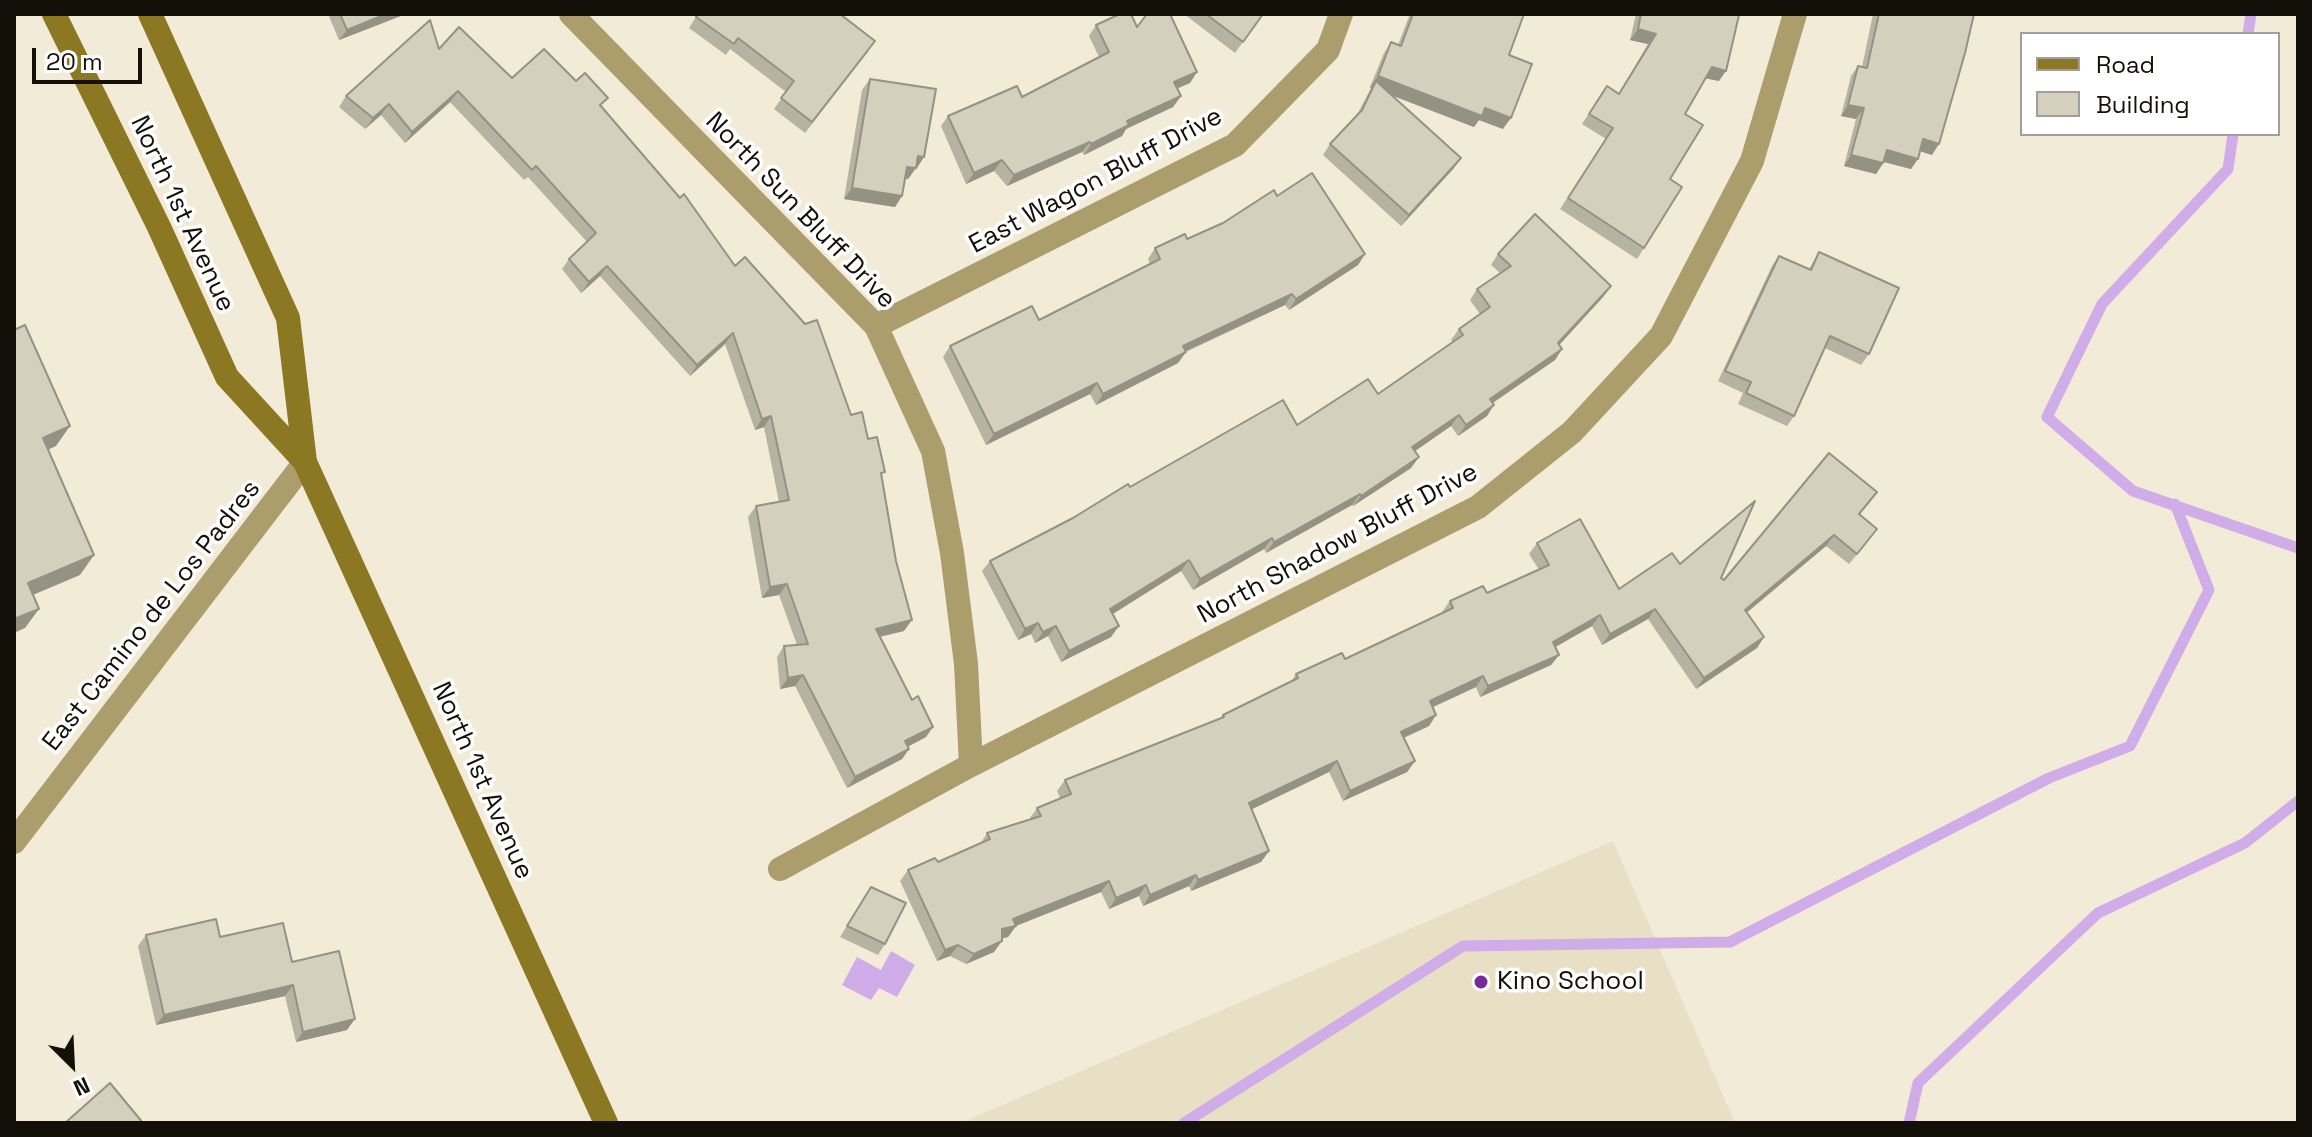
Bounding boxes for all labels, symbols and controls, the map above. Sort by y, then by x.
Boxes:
scale bar [36,32,146,82]
legend [2020,32,2280,136]
text: 20 m [46,46,103,77]
text: Road [2096,49,2155,80]
text: Building [2096,89,2190,120]
street label: East Wagon Bluff Drive [964,101,1228,261]
street label: North Sun Bluff Drive [698,106,902,316]
street label: North 1st Avenue [123,111,241,317]
street label: North Shadow Bluff Drive [1193,457,1483,631]
street label: East Camino de Los Padres [37,474,267,758]
street label: North 1st Avenue [425,678,539,884]
place label: Kino School [1497,966,1644,998]
marker: Kino School [1472,973,1490,991]
north arrow [32,1025,112,1105]
text: N [69,1071,94,1103]

